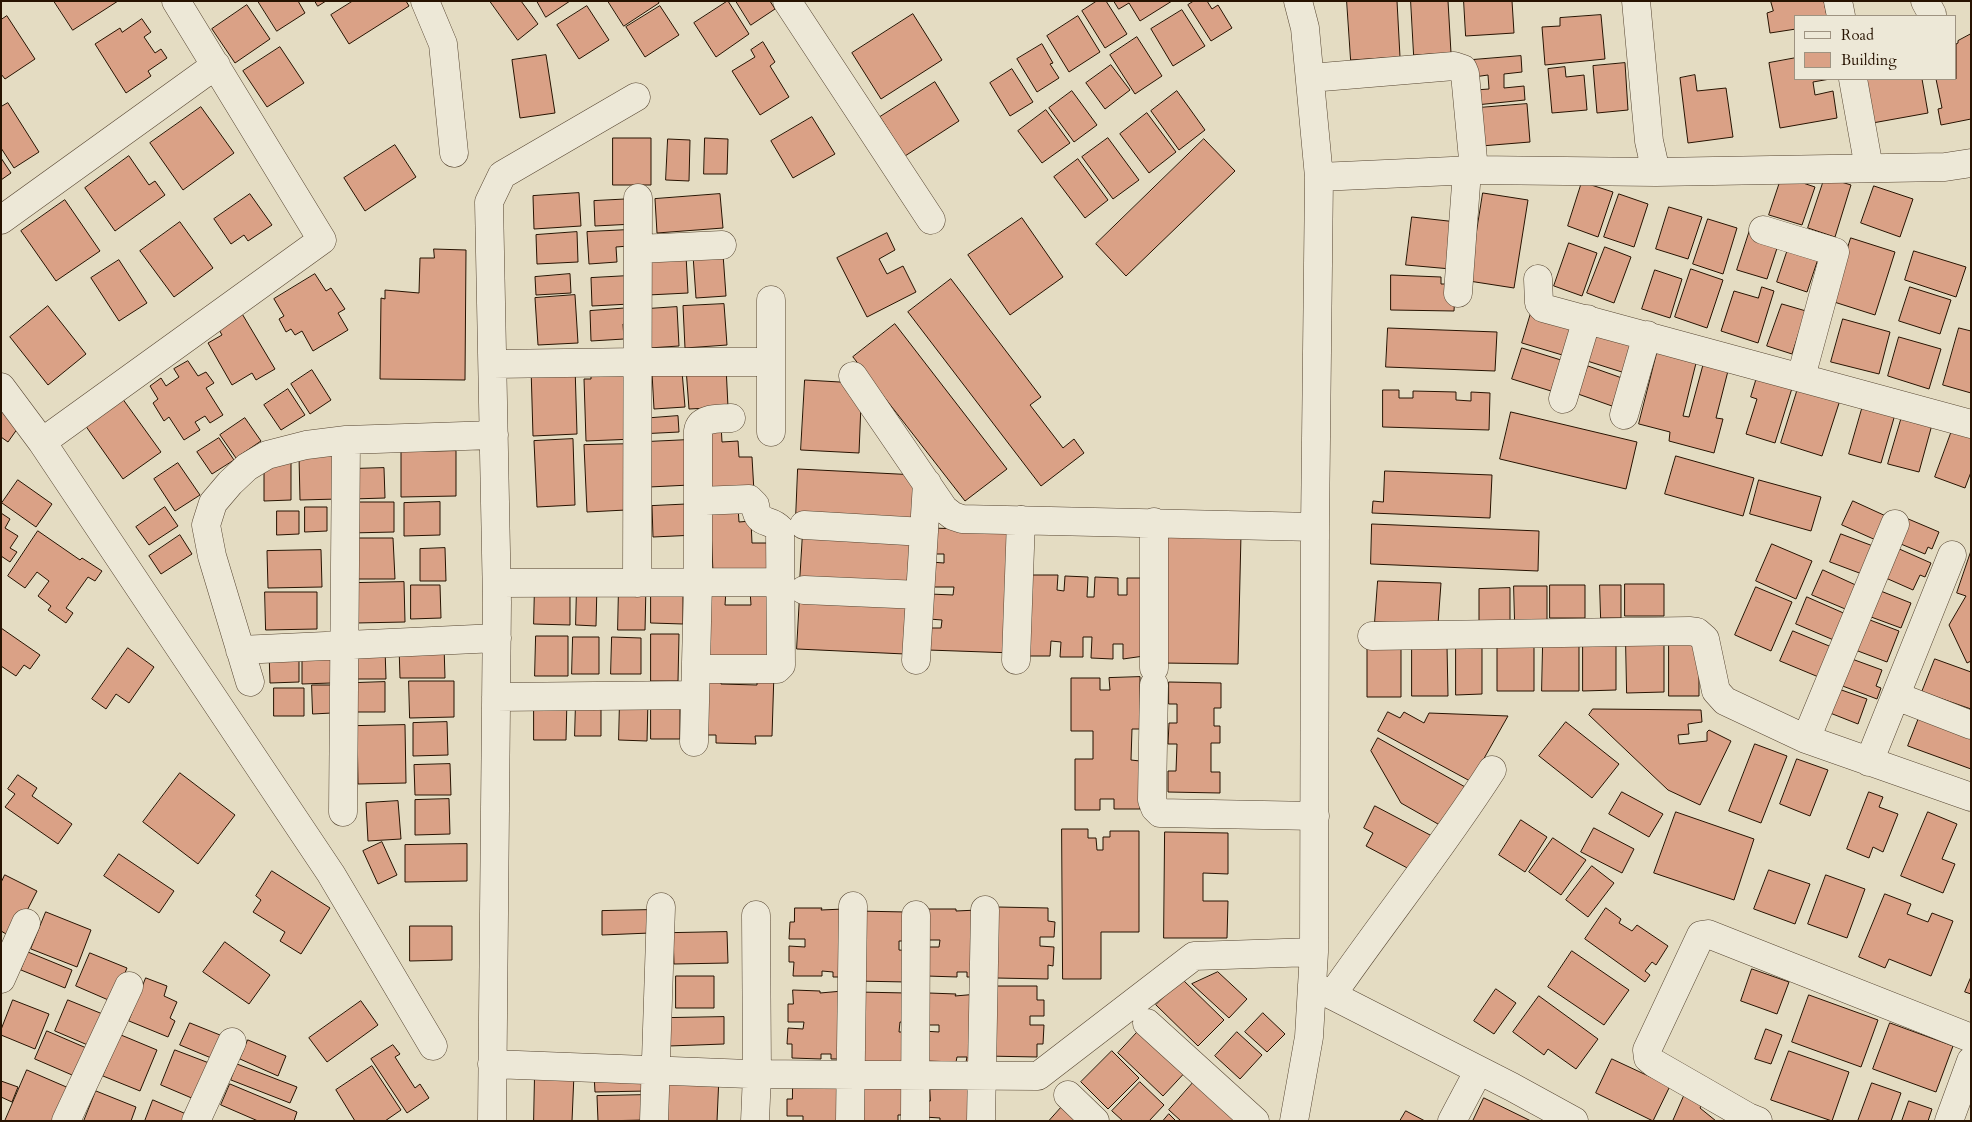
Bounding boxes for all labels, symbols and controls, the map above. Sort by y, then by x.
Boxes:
legend [1794,15,1957,80]
text: Road [1841,25,1874,45]
text: Building [1841,50,1897,70]

